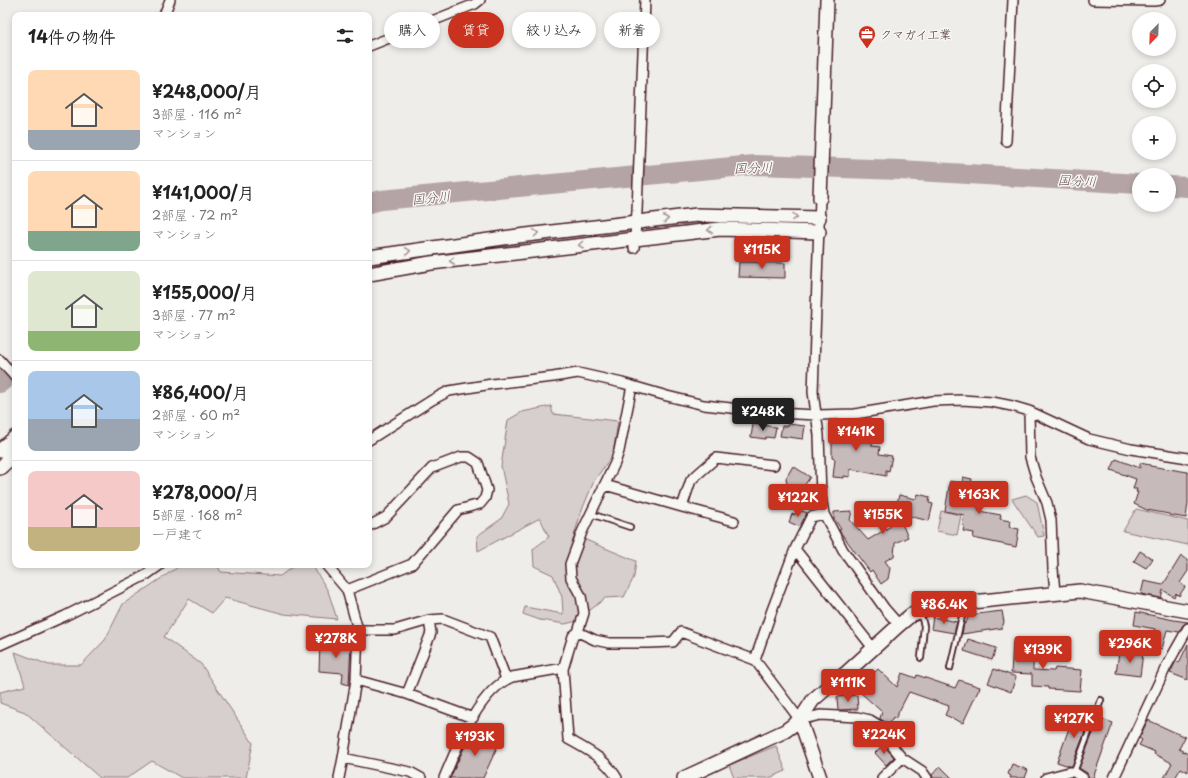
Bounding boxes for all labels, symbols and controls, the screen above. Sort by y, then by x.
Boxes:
chip: 購入 [384,12,440,48]
chip: 賃貸 [448,12,504,48]
chip: 絞り込み [512,12,596,48]
chip: 新着 [604,12,660,48]
north arrow [1132,12,1176,56]
map controls [1132,12,1176,212]
text: 14件の物件 [28,23,116,49]
office icon: クマガイ工業 [857,24,877,49]
icon: filters [334,25,356,47]
place label: クマガイ工業 [880,25,952,43]
button: locate [1132,64,1176,108]
text: ¥248,000/月 [152,78,261,104]
icon: home [60,86,108,134]
text: 3部屋 · 116 m² [152,104,242,123]
button: + [1132,116,1176,160]
text: マンション [152,123,216,142]
water label: 国分川 [733,157,773,177]
button: − [1132,168,1176,212]
water label: 国分川 [1057,169,1097,191]
text: ¥141,000/月 [152,179,255,205]
water label: 国分川 [411,186,451,208]
icon: home [60,187,108,235]
text: 2部屋 · 72 m² [152,205,238,224]
one-way arrow [792,212,798,221]
one-way arrow [662,214,669,223]
text: マンション [152,224,216,243]
one-way arrow [707,225,713,234]
one-way arrow [533,229,539,238]
pin: ¥115K [734,236,790,270]
text: ¥115K [743,239,781,258]
one-way arrow [578,240,584,249]
one-way arrow [405,247,411,256]
one-way arrow [449,256,455,265]
text: ¥155,000/月 [152,279,257,305]
icon: home [60,287,108,335]
text: 3部屋 · 77 m² [152,305,236,324]
text: マンション [152,324,216,343]
text: ¥86,400/月 [152,379,249,405]
icon: home [60,387,108,435]
pin: ¥248K [735,398,791,432]
text: ¥248K [741,401,785,420]
text: 2部屋 · 60 m² [152,405,240,424]
pin: ¥141K [828,418,884,452]
text: ¥141K [837,421,875,440]
text: マンション [152,424,216,443]
text: ¥278,000/月 [152,479,260,505]
pin: ¥163K [951,481,1007,515]
pin: ¥122K [770,484,826,518]
text: ¥163K [958,484,1000,503]
icon: home [60,487,108,535]
text: ¥122K [777,487,819,506]
pin: ¥155K [855,501,911,535]
text: ¥155K [863,504,903,523]
text: 5部屋 · 168 m² [152,505,243,524]
text: 一戸建て [152,524,204,543]
pin: ¥86.4K [911,591,977,625]
text: ¥86.4K [920,594,968,613]
pin: ¥278K [308,625,364,659]
text: ¥278K [315,628,357,647]
pin: ¥296K [1102,630,1158,664]
text: ¥296K [1108,633,1152,652]
pin: ¥139K [1015,636,1071,670]
text: ¥139K [1023,639,1063,658]
pin: ¥111K [820,669,876,703]
text: ¥111K [830,672,866,691]
pin: ¥127K [1046,705,1102,739]
text: ¥127K [1054,708,1094,727]
pin: ¥224K [856,721,912,755]
pin: ¥193K [447,723,503,757]
text: ¥224K [862,724,906,743]
text: ¥193K [455,726,495,745]

